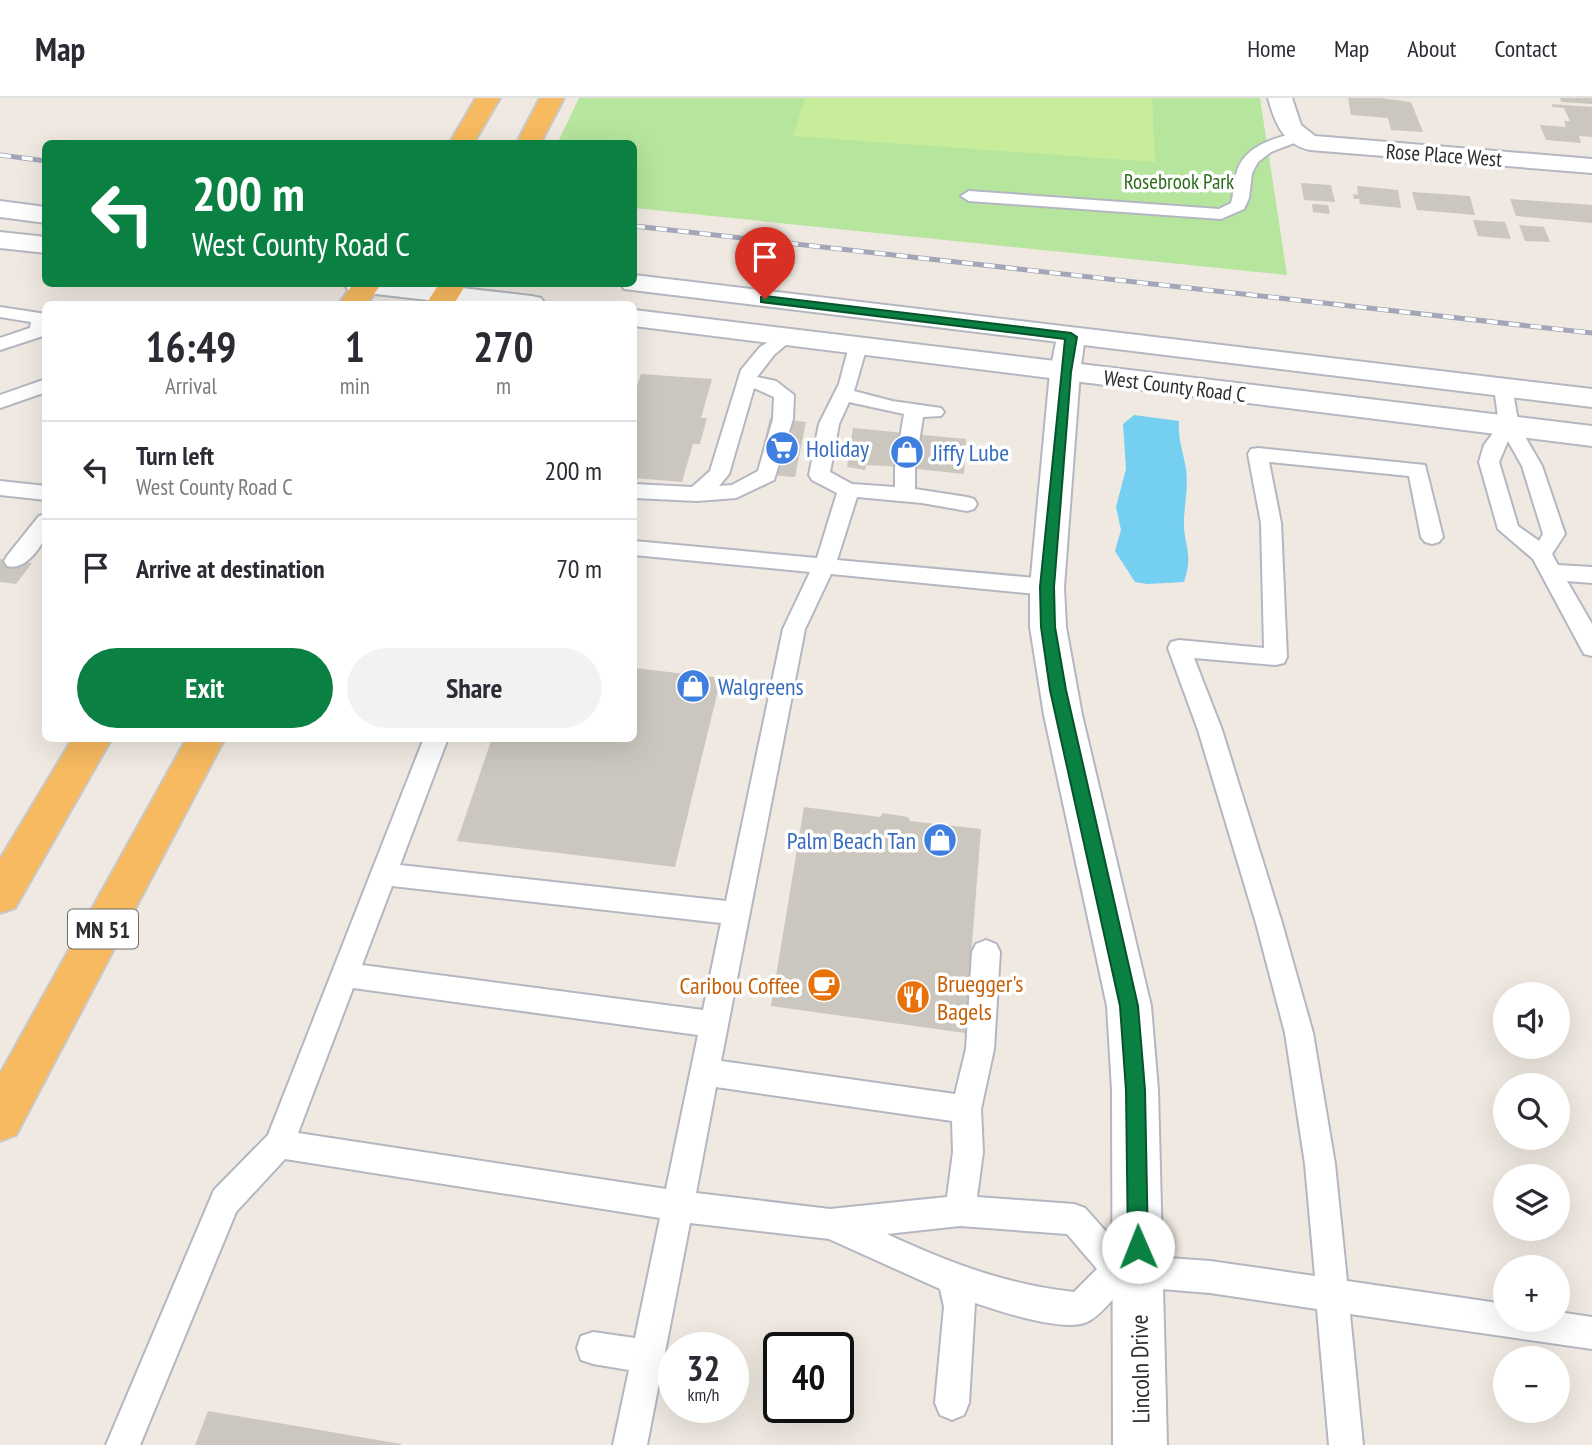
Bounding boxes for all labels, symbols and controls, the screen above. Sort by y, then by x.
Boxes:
text: Map [35,27,85,70]
text: Home [1247,33,1296,64]
text: Map [1334,33,1369,64]
text: About [1407,33,1456,64]
text: Contact [1494,33,1557,64]
street label: Rose Place West [1385,137,1503,173]
text: 200 m [192,161,305,225]
icon: left [77,168,168,259]
park label: Rosebrook Park [1124,168,1234,195]
text: West County Road C [192,223,410,265]
pin [735,227,795,299]
icon: arrive [746,238,784,276]
text: 16:49 [145,319,236,374]
text: 1 [345,319,365,374]
text: 270 [473,319,534,374]
street label: West County Road C [1102,364,1248,408]
text: Arrival [165,371,217,400]
text: min [340,371,370,400]
text: m [496,371,511,400]
supermarket icon: Holiday [763,429,801,467]
place label: Holiday [806,433,869,464]
shop icon: Jiffy Lube [888,433,926,471]
place label: Jiffy Lube [931,437,1009,468]
text: Turn left [136,439,214,472]
icon: left [77,451,115,489]
text: 200 m [544,454,602,487]
text: West County Road C [136,472,293,501]
icon: arrive [77,549,115,587]
text: Arrive at destination [136,552,325,585]
text: 70 m [556,552,602,585]
button: Exit [77,648,333,728]
button: Share [347,648,602,728]
shop icon: Walgreens [674,667,712,705]
place label: Walgreens [718,671,804,702]
shop icon: Palm Beach Tan [921,821,959,859]
place label: Palm Beach Tan [787,825,916,856]
road number: MN 51 [68,909,138,948]
cafe icon: Caribou Coffee [805,966,843,1004]
place label: Bruegger's Bagels [937,968,1023,1027]
place label: Caribou Coffee [679,970,800,1001]
restaurant icon: Bruegger's Bagels [894,978,932,1016]
map controls [1493,982,1570,1423]
button: sound [1493,982,1570,1059]
button: search [1493,1073,1570,1150]
button: layers [1493,1164,1570,1241]
position arrow [1101,1210,1175,1284]
button: + [1493,1255,1570,1332]
street label: Lincoln Drive [1124,1314,1156,1424]
speed limit sign: 40 [763,1332,854,1423]
text: 32 [687,1345,720,1391]
button: − [1493,1346,1570,1423]
text: km/h [688,1383,719,1406]

